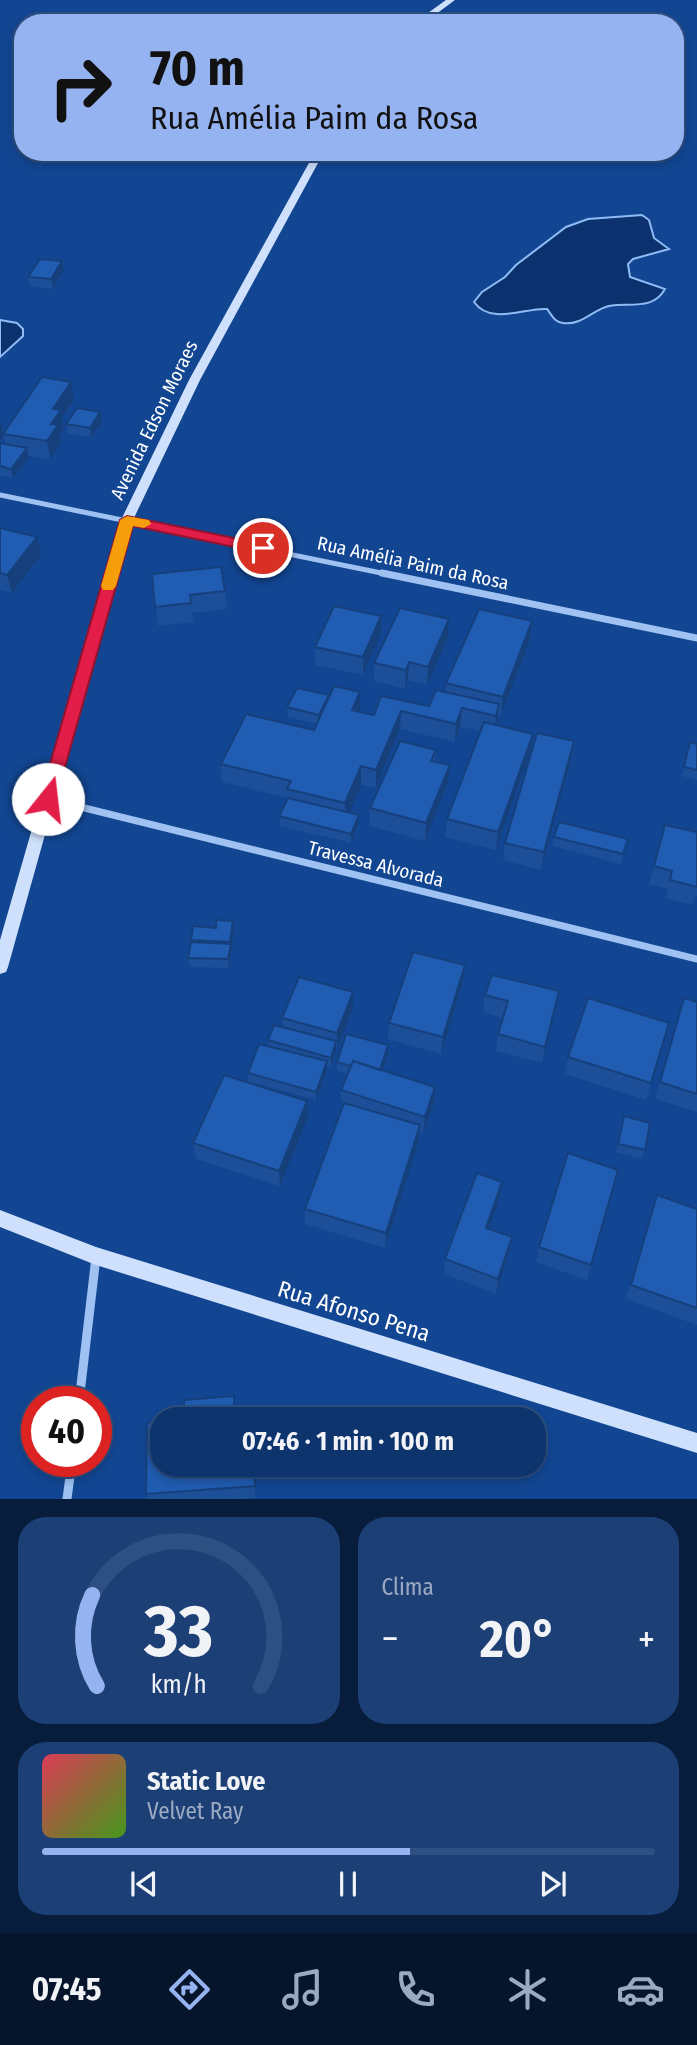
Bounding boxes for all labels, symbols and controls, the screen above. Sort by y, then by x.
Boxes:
text: 70 m [150,39,245,98]
icon: right [35,42,126,133]
text: Rua Amélia Paim da Rosa [150,99,479,137]
street label: Avenida Edson Moraes [105,337,203,503]
pin [233,518,293,578]
icon: arrive [244,529,282,567]
street label: Rua Amélia Paim da Rosa [315,531,511,595]
position arrow [11,762,85,836]
street label: Travessa Alvorada [306,836,446,892]
street label: Rua Afonso Pena [274,1275,434,1347]
speed limit sign: 40 [21,1386,112,1477]
text: 07:46 · 1 min · 100 m [242,1426,454,1457]
text: Clima [382,1573,434,1601]
text: 33 [143,1589,213,1676]
text: 20° [480,1608,557,1671]
text: − [382,1616,399,1662]
text: + [638,1616,655,1662]
text: km/h [151,1670,207,1700]
text: Static Love [147,1766,265,1797]
text: Velvet Ray [147,1797,243,1825]
icon: previous [125,1865,163,1903]
icon: pause [329,1865,367,1903]
icon: next [534,1865,572,1903]
icon: directions [165,1965,214,2014]
icon: music [278,1965,327,2014]
icon: phone [391,1965,440,2014]
icon: climate [503,1965,552,2014]
icon: car [616,1965,665,2014]
text: 07:45 [32,1970,101,2008]

